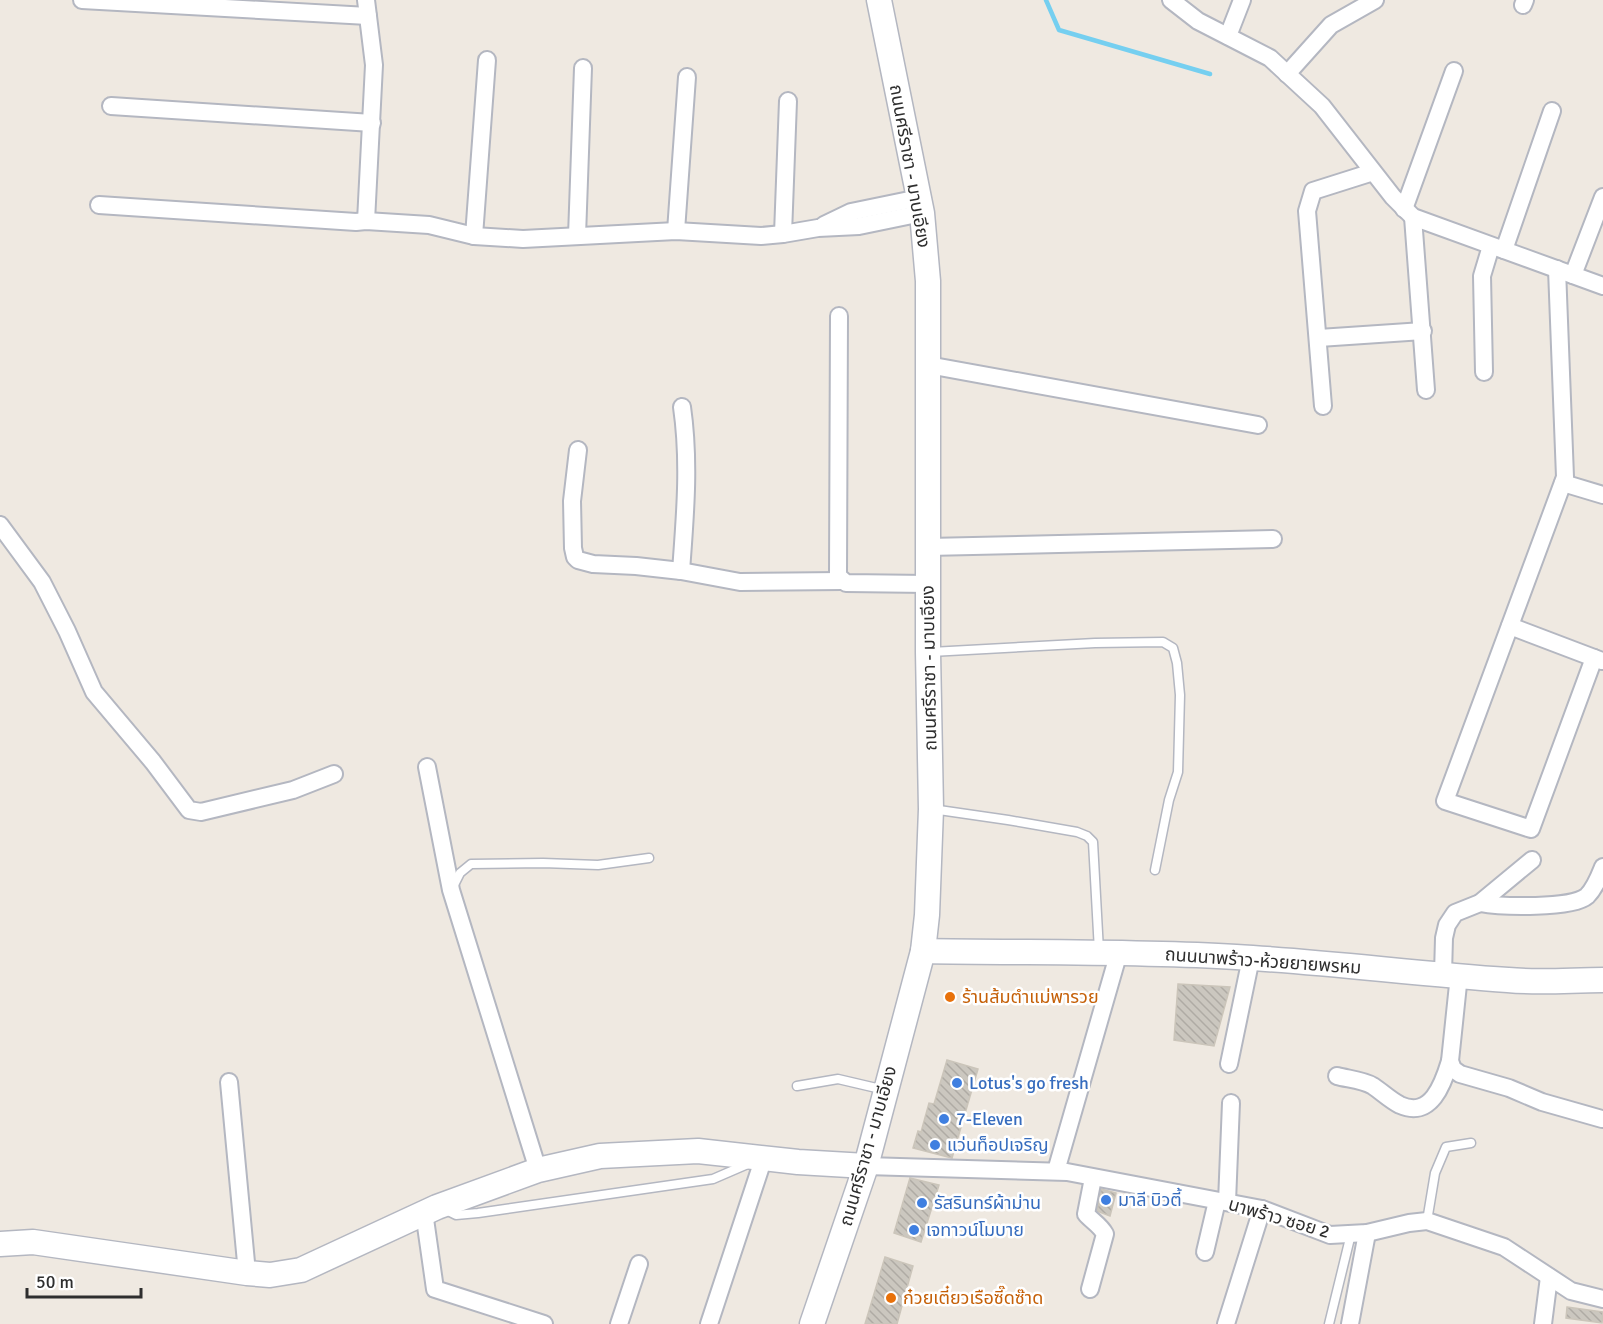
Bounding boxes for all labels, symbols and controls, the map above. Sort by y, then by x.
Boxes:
street label: ถนนศรีราชา - มาบเอียง [885,83,935,249]
street label: ถนนศรีราชา - มาบเอียง [917,585,941,751]
street label: ถนนนาพร้าว-ห้วยยายพรหม [1164,943,1362,979]
place label: ร้านส้มตำแม่พารวย [962,986,1099,1008]
marker: ร้านส้มตำแม่พารวย [943,990,957,1004]
street label: ถนนศรีราชา - มาบเอียง [835,1063,901,1229]
place label: Lotus's go fresh [969,1072,1089,1094]
marker: Lotus's go fresh [950,1076,964,1090]
place label: 7-Eleven [956,1108,1023,1130]
marker: 7-Eleven [937,1112,951,1126]
place label: แว่นท็อปเจริญ [947,1134,1049,1156]
marker: แว่นท็อปเจริญ [928,1138,942,1152]
place label: มาลี บิวตี้ [1118,1187,1182,1211]
place label: รัสรินทร์ผ้าม่าน [934,1192,1041,1214]
marker: มาลี บิวตี้ [1099,1193,1113,1207]
street label: นาพร้าว ซอย 2 [1226,1193,1332,1243]
marker: รัสรินทร์ผ้าม่าน [915,1196,929,1210]
place label: เจทาวน์โมบาย [926,1219,1024,1241]
marker: เจทาวน์โมบาย [907,1223,921,1237]
scale bar [27,1261,141,1299]
text: 50 m [36,1271,74,1293]
place label: ก๋วยเตี๋ยวเรือซี๊ดซ๊าด [903,1285,1043,1309]
marker: ก๋วยเตี๋ยวเรือซี๊ดซ๊าด [884,1291,898,1305]

